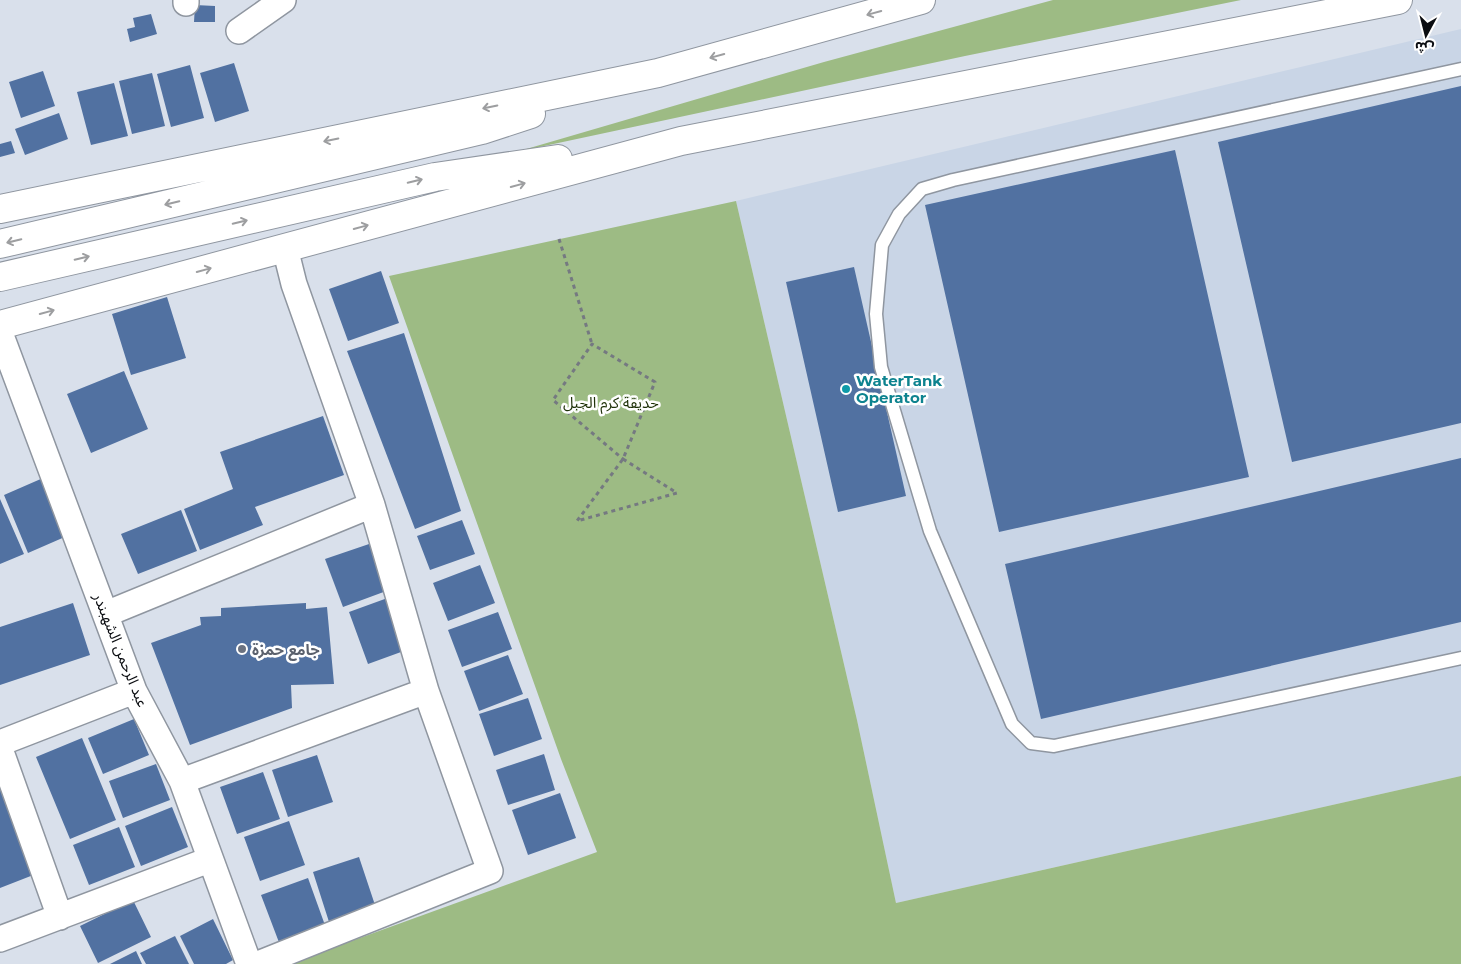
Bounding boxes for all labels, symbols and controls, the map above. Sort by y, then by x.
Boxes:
one-way arrow [866,9,882,18]
north arrow [1401,10,1451,60]
text: ش [1414,38,1435,58]
one-way arrow [710,52,726,62]
one-way arrow [483,103,499,113]
one-way arrow [324,136,340,145]
one-way arrow [407,176,423,185]
one-way arrow [509,180,525,189]
one-way arrow [164,199,180,208]
one-way arrow [231,217,247,226]
one-way arrow [352,222,368,232]
one-way arrow [6,237,22,246]
one-way arrow [73,253,89,262]
one-way arrow [196,264,212,274]
one-way arrow [39,307,55,316]
place label: WaterTank Operator [856,371,942,407]
marker: WaterTank Operator [840,383,852,395]
park label: حديقة كرم الجبل [563,393,659,414]
street label: عبد الرحمن الشهبندر [89,589,153,710]
place label: جامع حمزة [252,640,320,661]
marker: جامع حمزة [236,643,248,655]

